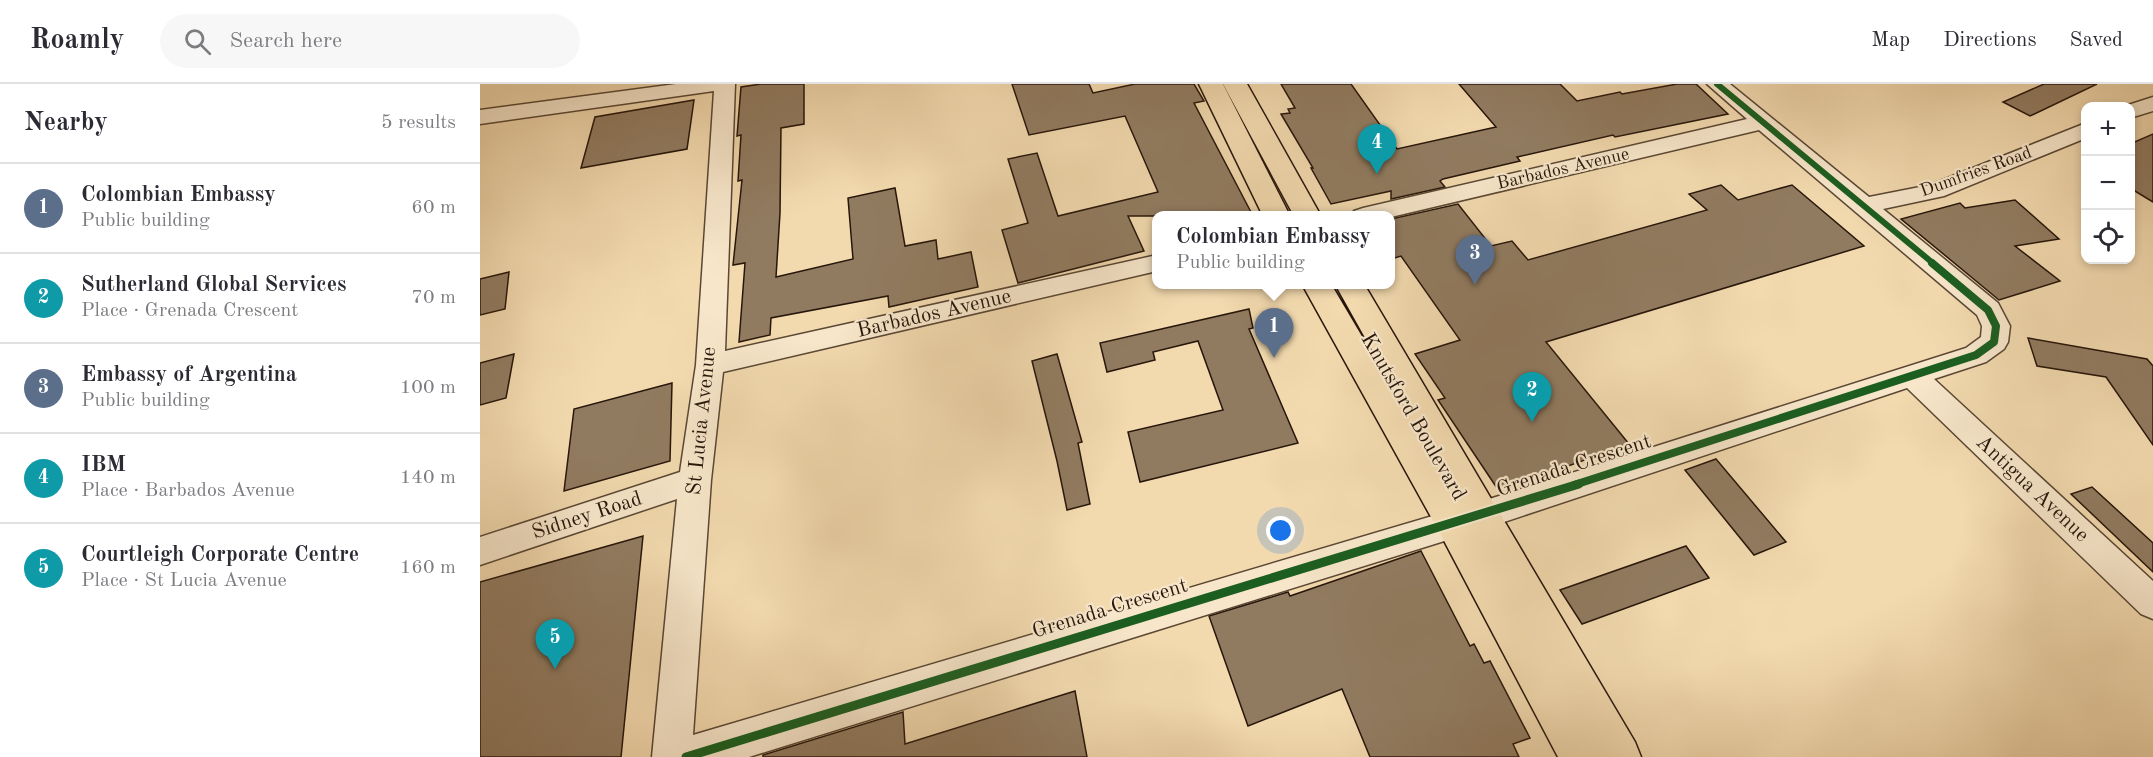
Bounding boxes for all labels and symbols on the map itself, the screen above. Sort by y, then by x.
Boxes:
pin: 4 [1358,124,1396,174]
street label: Dumfries Road [1918,143,2034,201]
street label: Barbados Avenue [1495,145,1631,193]
pin: 3 [1456,236,1494,285]
street label: Barbados Avenue [855,286,1013,342]
pin: 1 [1254,308,1294,358]
street label: Knutsford Boulevard [1357,330,1469,504]
street label: St Lucia Avenue [684,346,720,496]
pin: 2 [1512,372,1552,422]
street label: Grenada Crescent [1494,431,1654,501]
street label: Antigua Avenue [1971,432,2093,546]
street label: Sidney Road [529,488,645,544]
your location [1266,516,1295,545]
street label: Grenada Crescent [1030,575,1190,643]
pin: 5 [536,620,574,669]

